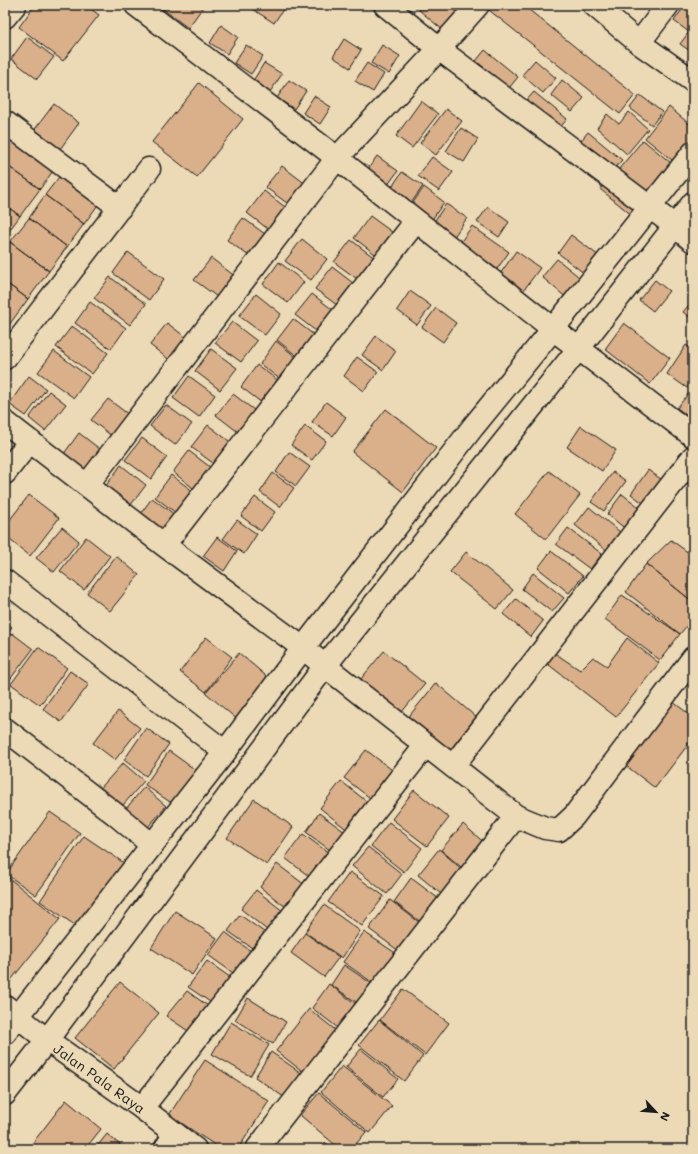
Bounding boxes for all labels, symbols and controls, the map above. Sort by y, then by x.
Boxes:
street label: Jalan Pala Raya [50,1038,150,1117]
north arrow [636,1092,676,1132]
text: N [657,1110,674,1124]

